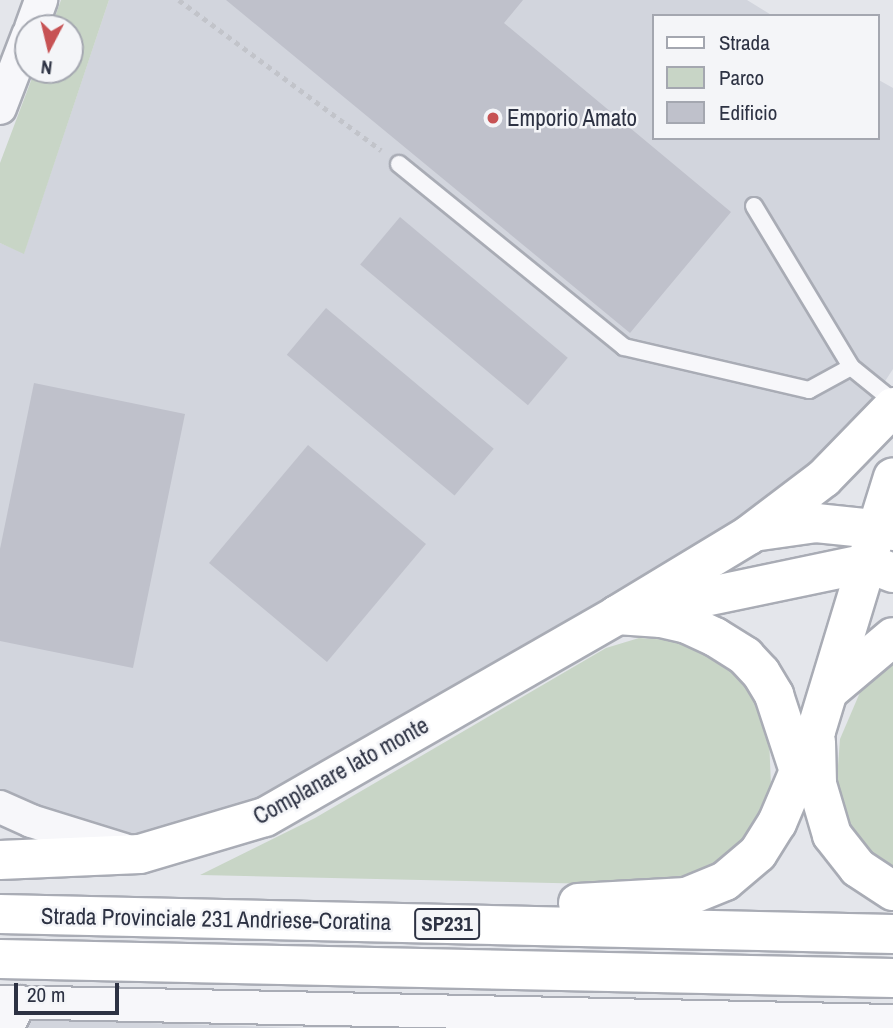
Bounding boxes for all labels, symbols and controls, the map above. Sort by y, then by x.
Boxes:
north arrow [14,14,84,84]
legend [652,14,879,140]
text: Strada [719,28,770,57]
text: N [40,54,54,81]
text: Parco [719,63,764,92]
text: Edificio [719,98,777,127]
place label: Emporio Amato [507,104,638,132]
marker: Emporio Amato [485,110,501,126]
street label: Complanare lato monte [249,711,433,831]
street label: Strada Provinciale 231 Andriese-Coratina [40,902,392,936]
road number: SP231 [414,906,480,942]
scale bar [18,968,122,1012]
text: 20 m [27,980,65,1009]

